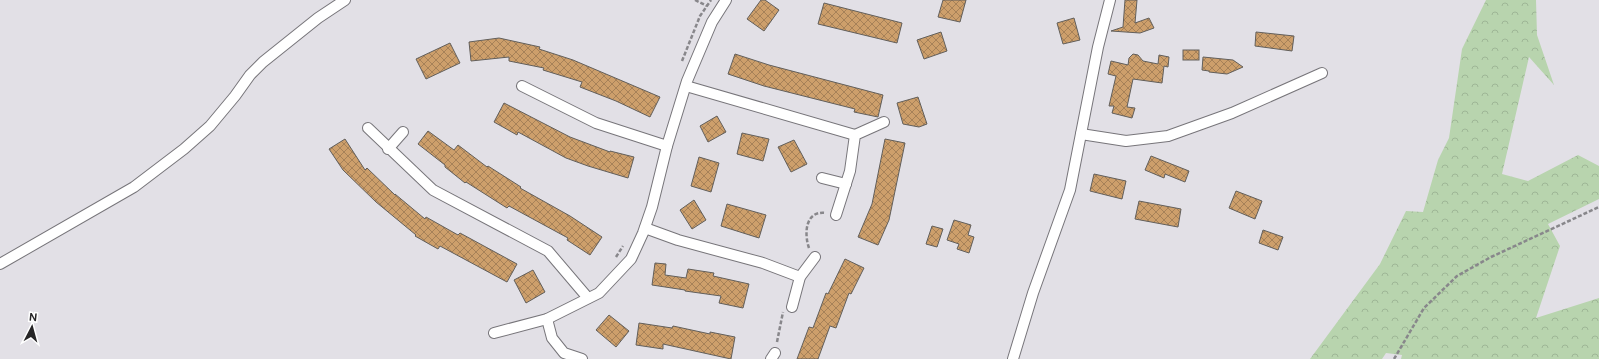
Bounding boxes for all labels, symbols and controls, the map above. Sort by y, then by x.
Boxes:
north arrow [12,307,52,347]
text: N [28,310,38,324]

